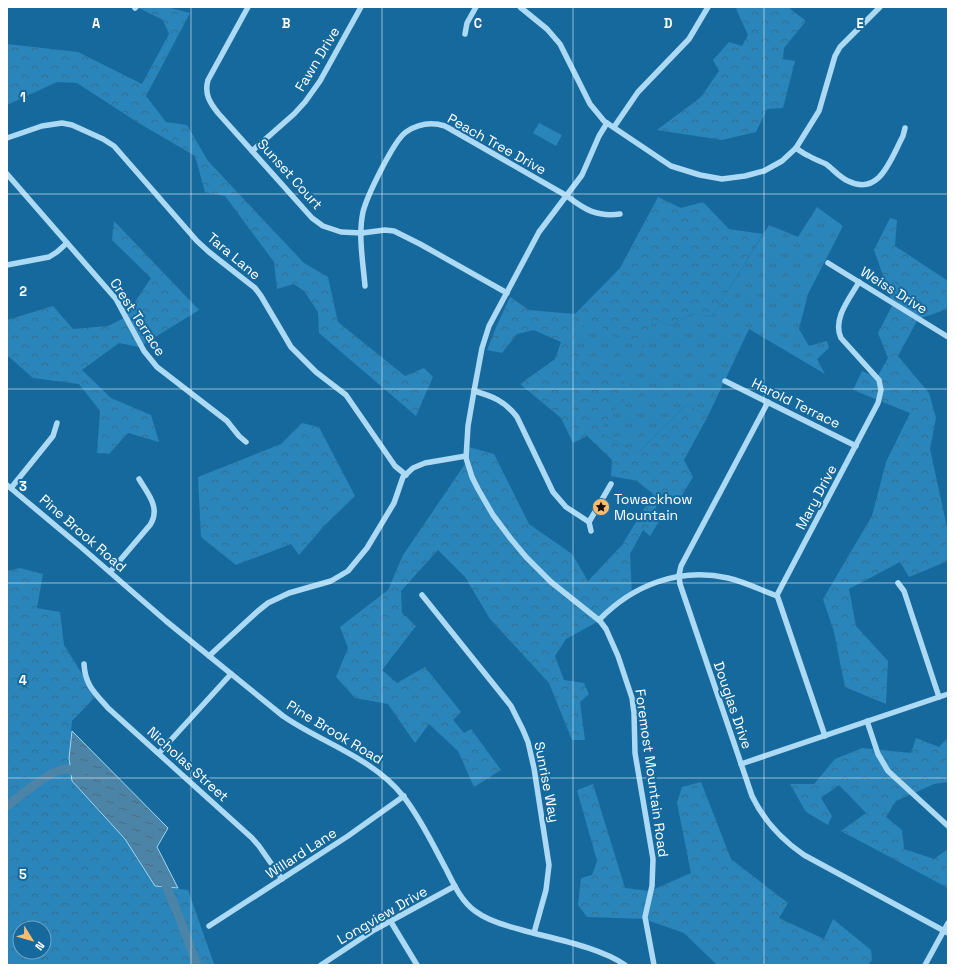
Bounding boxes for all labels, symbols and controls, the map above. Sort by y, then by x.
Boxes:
text: A [92,15,101,32]
text: B [282,15,291,32]
text: C [474,15,482,32]
text: D [664,15,673,32]
text: E [856,15,864,32]
street label: Fawn Drive [291,23,343,95]
text: 1 [20,89,26,106]
street label: Peach Tree Drive [444,109,550,179]
street label: Sunset Court [254,135,326,213]
street label: Tara Lane [204,228,264,284]
street label: Weiss Drive [857,262,931,318]
street label: Crest Terrace [106,275,170,359]
text: 2 [19,283,27,300]
street label: Harold Terrace [749,374,843,432]
street label: Mary Drive [791,461,841,533]
text: 3 [19,478,27,495]
street label: Pine Brook Road [36,490,130,576]
place label: Towackhow Mountain [614,490,693,524]
place icon: Towackhow Mountain [591,497,611,517]
street label: Douglas Drive [710,659,756,751]
text: 4 [19,672,27,689]
street label: Foremost Mountain Road [631,688,673,858]
street label: Pine Brook Road [283,696,387,768]
street label: Nicholas Street [144,723,232,805]
street label: Sunrise Way [530,740,564,824]
street label: Willard Lane [262,823,340,883]
text: 5 [19,866,27,883]
street label: Longview Drive [334,882,430,948]
north arrow [12,920,52,960]
text: N [32,939,48,953]

